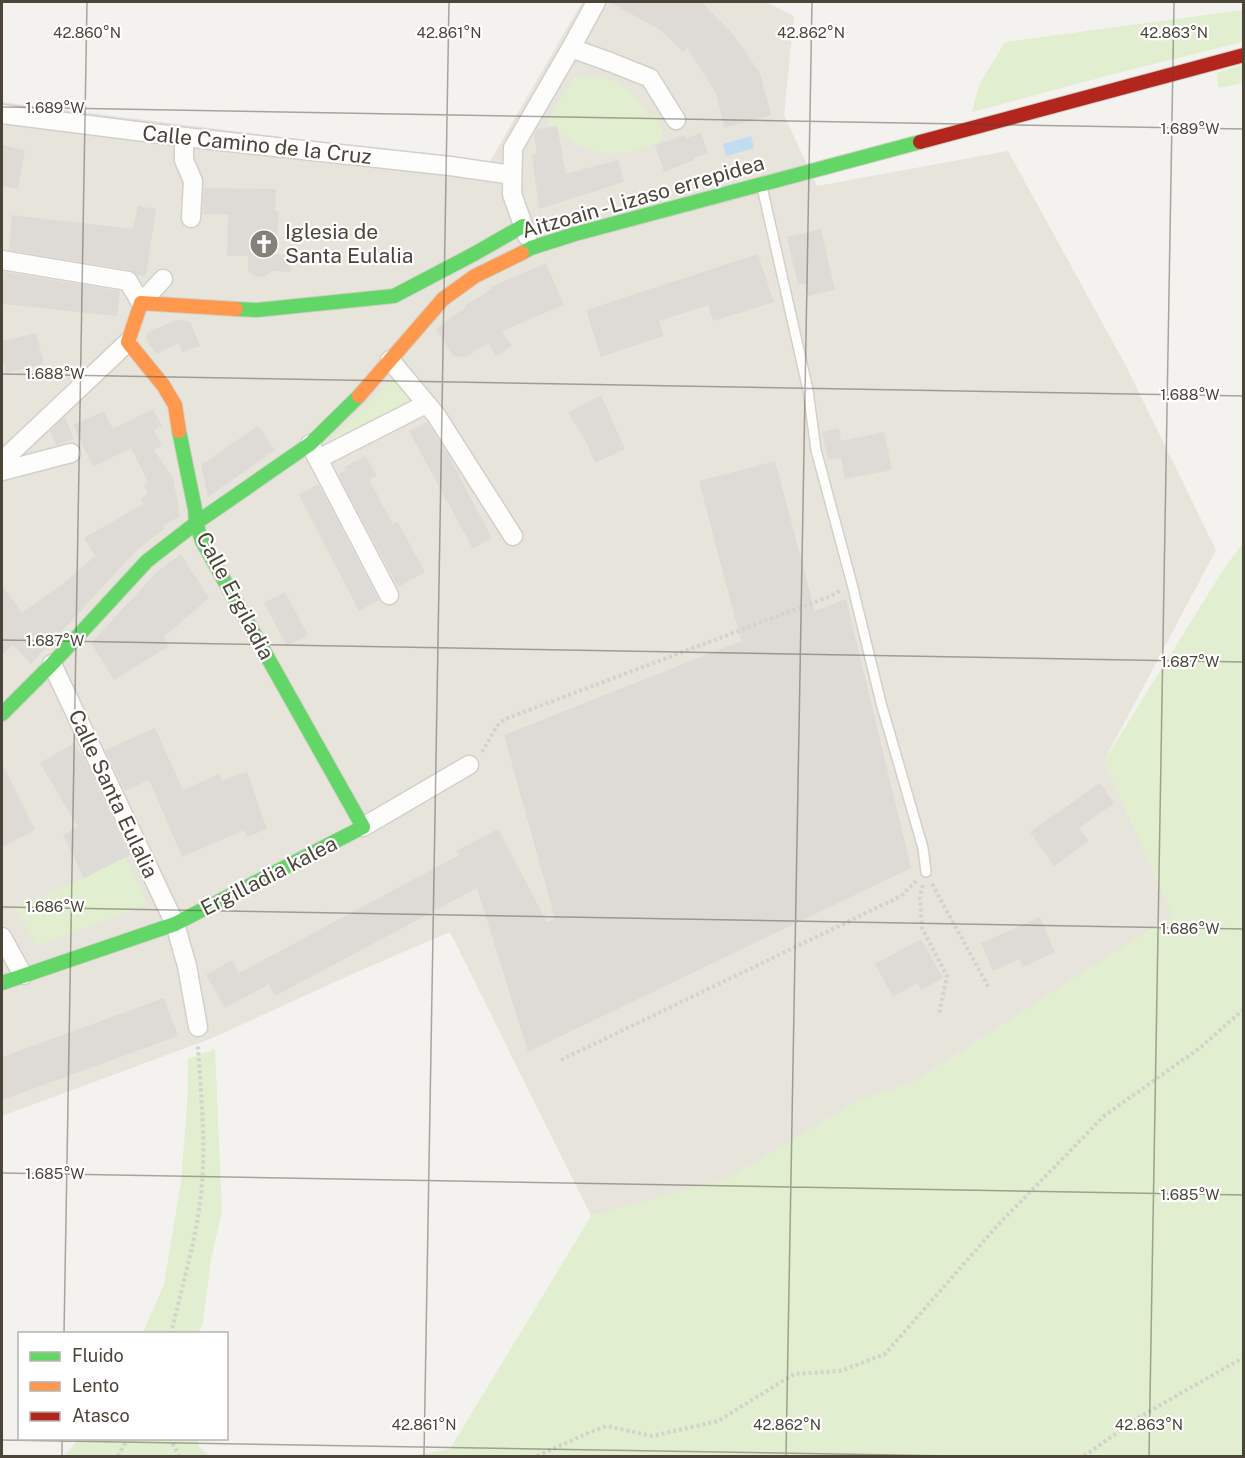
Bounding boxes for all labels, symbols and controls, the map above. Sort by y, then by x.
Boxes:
text: 42.860°N [53,24,121,41]
text: 42.861°N [416,24,482,41]
text: 42.862°N [777,24,845,41]
text: 42.863°N [1140,24,1208,41]
text: 1.689°W [26,99,84,116]
street label: Calle Camino de la Cruz [141,120,373,169]
text: 1.689°W [1161,120,1219,137]
street label: Aitzoain - Lizaso errepidea [519,150,767,243]
place label: Iglesia de Santa Eulalia [285,219,413,268]
church icon: Iglesia de Santa Eulalia [248,228,280,260]
text: 1.688°W [25,365,85,382]
text: 1.688°W [1160,386,1220,403]
street label: Calle Ergiladia [191,528,280,664]
text: 1.687°W [26,632,84,649]
text: 1.687°W [1161,653,1219,670]
street label: Calle Santa Eulalia [63,706,163,882]
street label: Ergilladia kalea [196,830,341,921]
text: 1.686°W [26,898,84,915]
text: 1.686°W [1161,920,1219,937]
text: 1.685°W [25,1165,85,1182]
text: 1.685°W [1160,1186,1220,1203]
legend [18,1332,228,1440]
text: Fluido [72,1345,124,1366]
text: Lento [72,1375,119,1396]
text: Atasco [72,1405,130,1426]
text: 42.861°N [391,1416,457,1433]
text: 42.862°N [753,1416,821,1433]
text: 42.863°N [1115,1416,1183,1433]

